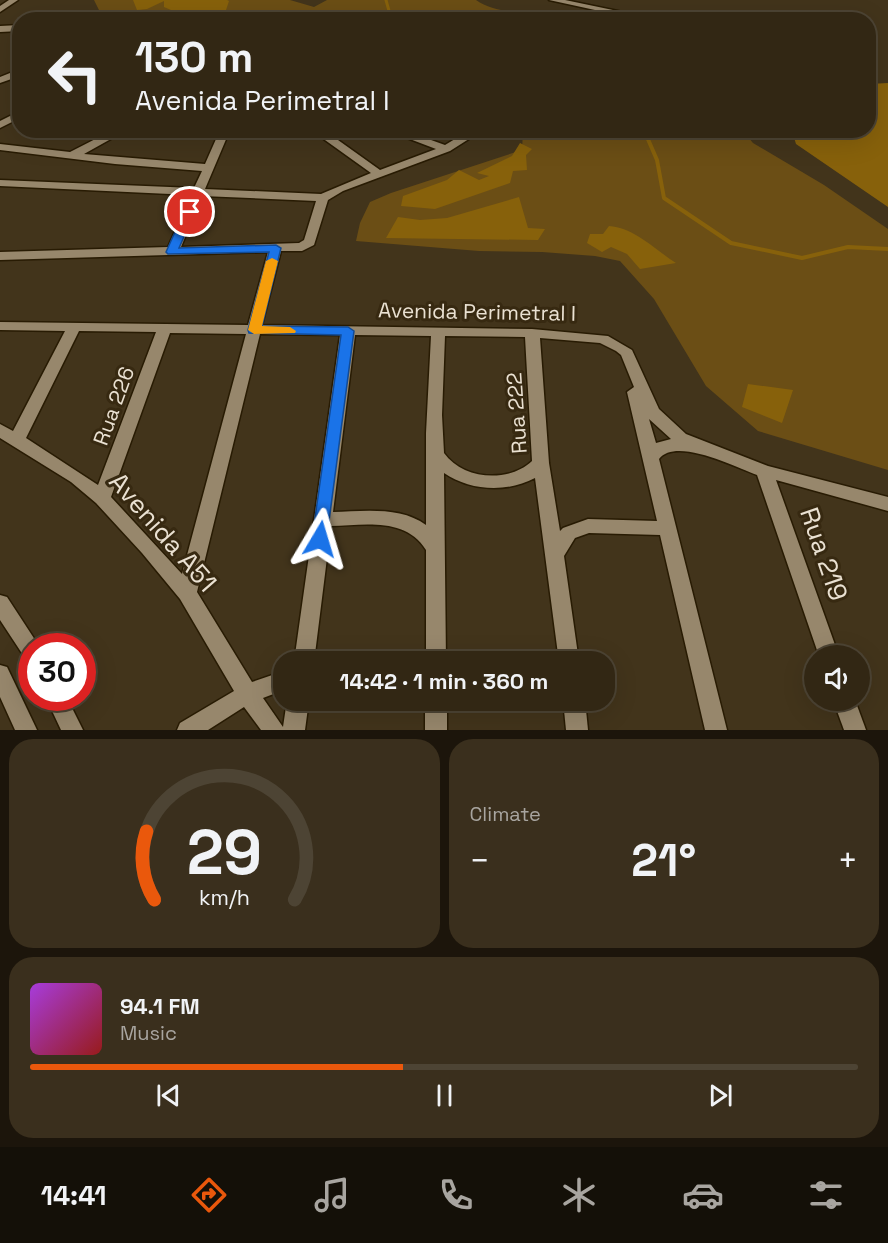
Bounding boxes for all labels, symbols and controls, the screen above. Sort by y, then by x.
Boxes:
text: 130 m [135,31,253,84]
icon: left [36,36,114,114]
text: Avenida Perimetral I [135,83,390,118]
pin [164,186,215,237]
icon: arrive [173,195,206,228]
street label: Avenida Perimetral I [378,296,576,327]
street label: Rua 226 [87,363,140,449]
street label: Rua 222 [500,371,533,455]
street label: Avenida A51 [102,465,224,599]
street label: Rua 219 [792,503,856,605]
position arrow [288,507,352,571]
speed limit sign: 30 [18,633,96,711]
map controls [804,645,870,711]
button: sound [804,645,870,711]
text: 14:42 · 1 min · 360 m [340,667,548,695]
text: Climate [470,801,541,827]
text: 29 [187,813,262,892]
text: 21° [631,832,696,889]
text: − [470,840,490,882]
text: + [838,840,858,882]
text: km/h [199,885,250,912]
text: 94.1 FM [120,992,200,1020]
text: Music [120,1020,177,1046]
icon: previous [152,1079,185,1112]
icon: pause [428,1079,461,1112]
icon: next [704,1079,737,1112]
icon: directions [188,1174,230,1216]
icon: music [311,1174,353,1216]
icon: phone [435,1174,477,1216]
icon: climate [558,1174,600,1216]
icon: car [682,1174,724,1216]
icon: filters [805,1174,847,1216]
text: 14:41 [41,1178,107,1213]

